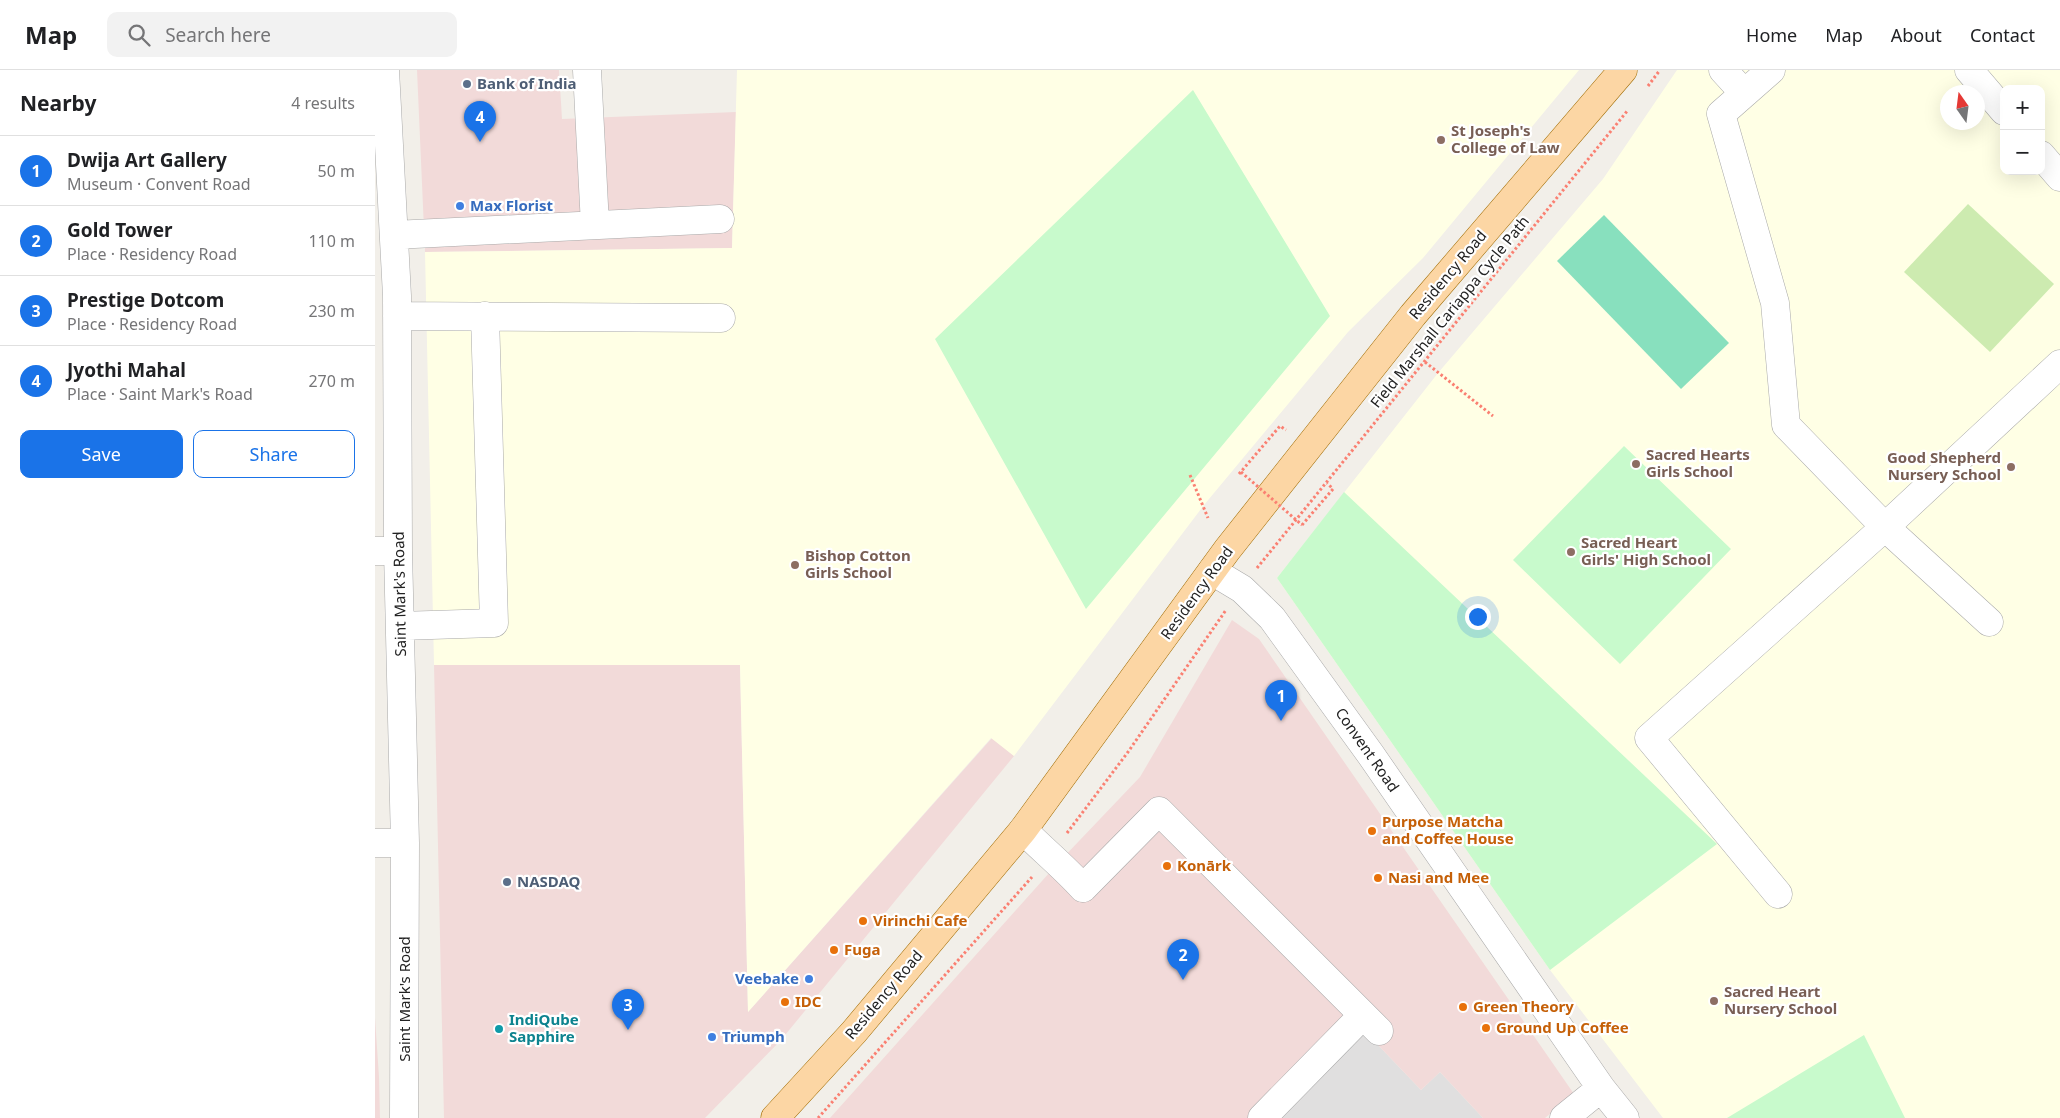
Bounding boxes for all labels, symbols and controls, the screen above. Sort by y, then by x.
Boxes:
search box [107,12,457,57]
text: Map [25,18,77,51]
icon: search [125,21,153,49]
text: Search here [165,22,271,48]
text: Home [1746,23,1797,47]
text: Map [1825,23,1863,47]
text: About [1891,23,1942,47]
text: Contact [1970,23,2035,47]
place label: Bank of India [477,73,577,93]
marker: Bank of India [461,78,473,90]
north arrow [1940,85,1985,130]
map controls [2000,85,2045,175]
button: + [2000,85,2045,130]
text: Nearby [20,89,96,117]
text: 4 results [291,92,355,114]
pin: 4 [464,101,496,142]
place label: St Joseph's College of Law [1451,120,1560,157]
button: − [2000,130,2045,175]
marker: St Joseph's College of Law [1435,134,1447,146]
text: Dwija Art Gallery [67,147,227,173]
text: 1 [31,160,41,182]
text: 50 m [318,160,355,182]
text: Museum · Convent Road [67,173,251,195]
place label: Max Florist [470,195,554,215]
marker: Max Florist [454,200,466,212]
street label: Field Marshall Cariappa Cycle Path [1365,211,1533,412]
text: Gold Tower [67,217,172,243]
street label: Residency Road [1404,226,1490,323]
text: 2 [31,230,41,252]
text: 110 m [308,230,355,252]
text: Place · Residency Road [67,243,237,265]
text: Prestige Dotcom [67,287,224,313]
text: 3 [31,300,41,322]
text: 230 m [308,300,355,322]
text: Place · Residency Road [67,313,237,335]
text: Jyothi Mahal [67,357,186,383]
text: 4 [31,370,41,392]
text: 270 m [308,370,355,392]
text: Place · Saint Mark's Road [67,383,253,405]
button: Save [20,430,183,478]
button: Share [193,430,355,478]
place label: Sacred Hearts Girls School [1646,444,1750,481]
place label: Good Shepherd Nursery School [1887,447,2001,484]
marker: Sacred Hearts Girls School [1630,458,1642,470]
marker: Good Shepherd Nursery School [2005,461,2017,473]
street label: Saint Mark's Road [388,531,410,657]
place label: Sacred Heart Girls' High School [1581,532,1711,569]
street label: Residency Road [1156,542,1237,643]
place label: Bishop Cotton Girls School [805,545,911,582]
marker: Sacred Heart Girls' High School [1565,546,1577,558]
marker: Bishop Cotton Girls School [789,559,801,571]
your location [1465,604,1491,630]
pin: 1 [1265,680,1297,721]
street label: Convent Road [1331,703,1404,796]
place label: Purpose Matcha and Coffee House [1382,811,1514,848]
marker: Purpose Matcha and Coffee House [1366,825,1378,837]
place label: Konārk [1177,855,1232,875]
marker: Konārk [1161,860,1173,872]
place label: Nasi and Mee [1388,867,1489,887]
place label: NASDAQ [517,871,581,891]
marker: Nasi and Mee [1372,872,1384,884]
marker: NASDAQ [501,876,513,888]
place label: Virinchi Cafe [873,910,967,930]
marker: Virinchi Cafe [857,915,869,927]
street label: Saint Mark's Road [394,936,414,1062]
place label: Fuga [844,939,880,959]
pin: 2 [1167,939,1199,980]
marker: Fuga [828,944,840,956]
street label: Residency Road [840,946,926,1043]
place label: Veebake [735,968,799,988]
marker: Veebake [803,973,815,985]
place label: Sacred Heart Nursery School [1724,981,1837,1018]
pin: 3 [612,989,644,1030]
place label: IDC [795,991,822,1011]
marker: Sacred Heart Nursery School [1708,995,1720,1007]
marker: IDC [779,996,791,1008]
place label: Green Theory [1473,996,1574,1016]
marker: Green Theory [1457,1001,1469,1013]
place label: IndiQube Sapphire [509,1009,579,1046]
place label: Ground Up Coffee [1496,1017,1629,1037]
marker: Ground Up Coffee [1480,1022,1492,1034]
marker: IndiQube Sapphire [493,1023,505,1035]
place label: Triumph [722,1026,785,1046]
marker: Triumph [706,1031,718,1043]

